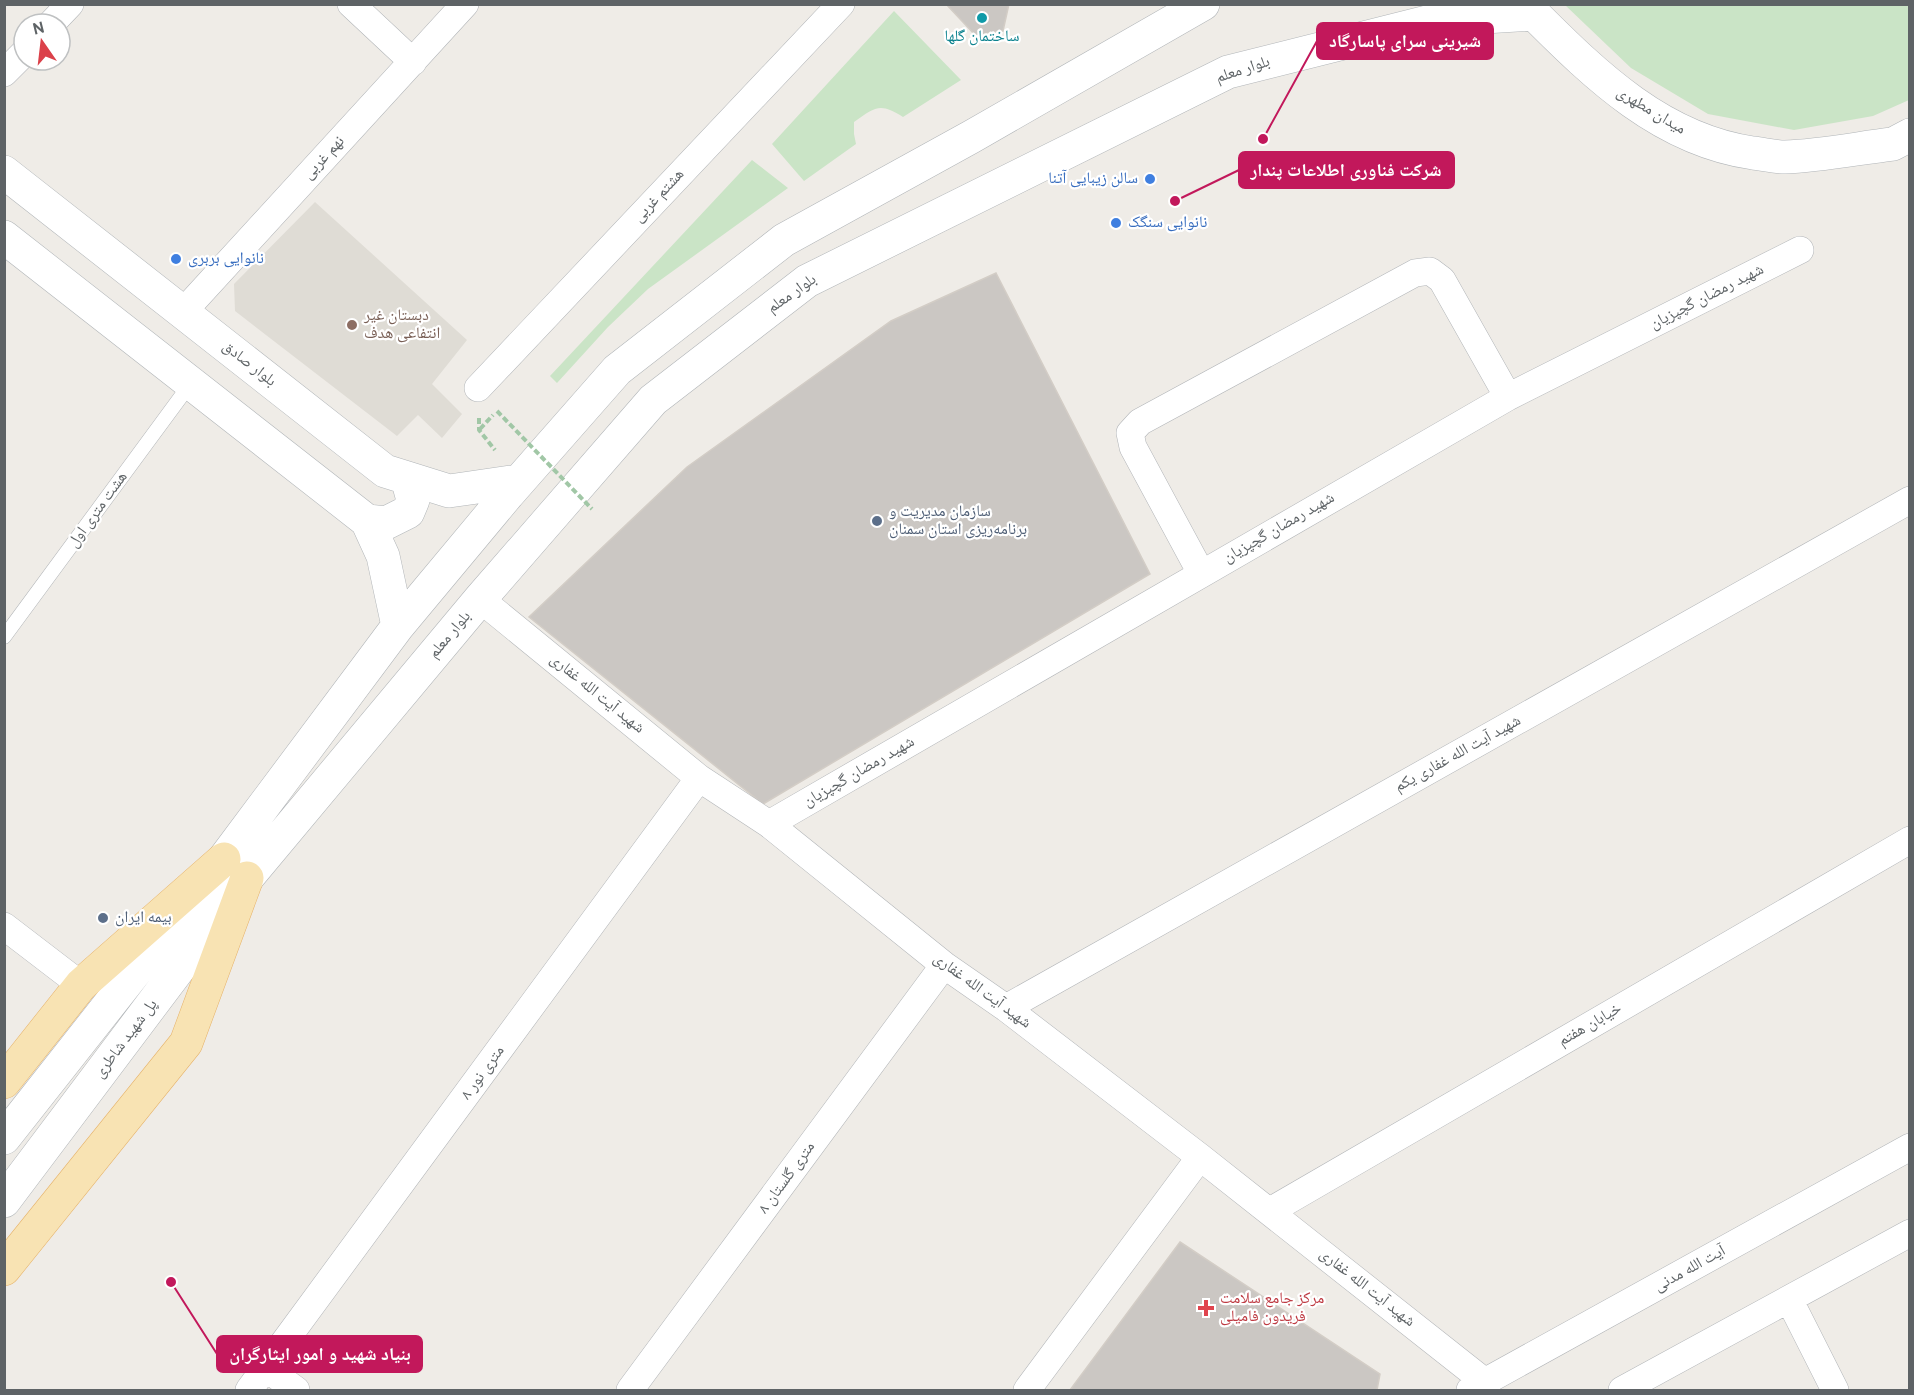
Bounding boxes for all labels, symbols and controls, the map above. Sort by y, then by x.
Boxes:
marker: ساختمان گلها [975,11,989,25]
north arrow [12,12,72,72]
text: N [31,18,47,40]
callout: شیرینی سرای پاسارگاد [1317,23,1493,59]
place label: ساختمان گلها [944,27,1020,47]
text: شیرینی سرای پاسارگاد [1329,31,1481,54]
street label: بلوار معلم [1213,52,1273,88]
street label: میدان مطهری [1613,82,1689,140]
street label: نهم غربی [299,132,349,184]
callout: شرکت فناوری اطلاعات پندار [1239,152,1454,188]
text: شرکت فناوری اطلاعات پندار [1249,160,1442,183]
street label: هشتم غربی [629,165,689,227]
place label: سالن زیبایی آتنا [1048,169,1138,189]
marker: سالن زیبایی آتنا [1143,172,1157,186]
place label: نانوایی سنگک [1128,213,1207,233]
marker: نانوایی سنگک [1109,216,1123,230]
place label: نانوایی بربری [188,249,264,269]
marker: نانوایی بربری [169,252,183,266]
street label: شهید رمضان گچپزیان [1647,260,1767,334]
street label: بلوار معلم [763,270,821,318]
place label: دبستان غیر انتفاعی هدف [363,306,440,344]
marker: دبستان غیر انتفاعی هدف [345,318,359,332]
street label: بلوار صادق [218,337,280,391]
street label: هشت متری اول [64,468,132,552]
street label: شهید رمضان گچپزیان [1220,488,1338,568]
place label: سازمان مدیریت و برنامه‌ریزی استان سمنان [889,502,1027,540]
marker: سازمان مدیریت و برنامه‌ریزی استان سمنان [870,514,884,528]
street label: بلوار معلم [424,607,476,663]
street label: شهید آیت الله غفاری [545,650,649,738]
street label: شهید آیت الله غفاری یکم [1391,711,1525,797]
street label: شهید رمضان گچپزیان [800,732,918,812]
place label: بیمه ایران [115,908,172,928]
marker: بیمه ایران [96,911,110,925]
street label: شهید آیت الله غفاری [929,949,1035,1033]
street label: پل شهید شاطری [90,995,162,1083]
street label: خیابان هفتم [1555,999,1625,1051]
street label: ۸ متری نور [457,1042,509,1104]
street label: ۸ متری گلستان [754,1138,820,1218]
street label: آیت الله مدنی [1651,1241,1730,1297]
street label: شهید آیت الله غفاری [1315,1244,1419,1332]
place label: مرکز جامع سلامت فریدون فامیلی [1220,1289,1324,1327]
marker: مرکز جامع سلامت فریدون فامیلی [1197,1299,1215,1317]
callout: بنیاد شهید و امور ایثارگران [217,1336,422,1372]
text: بنیاد شهید و امور ایثارگران [229,1344,411,1367]

